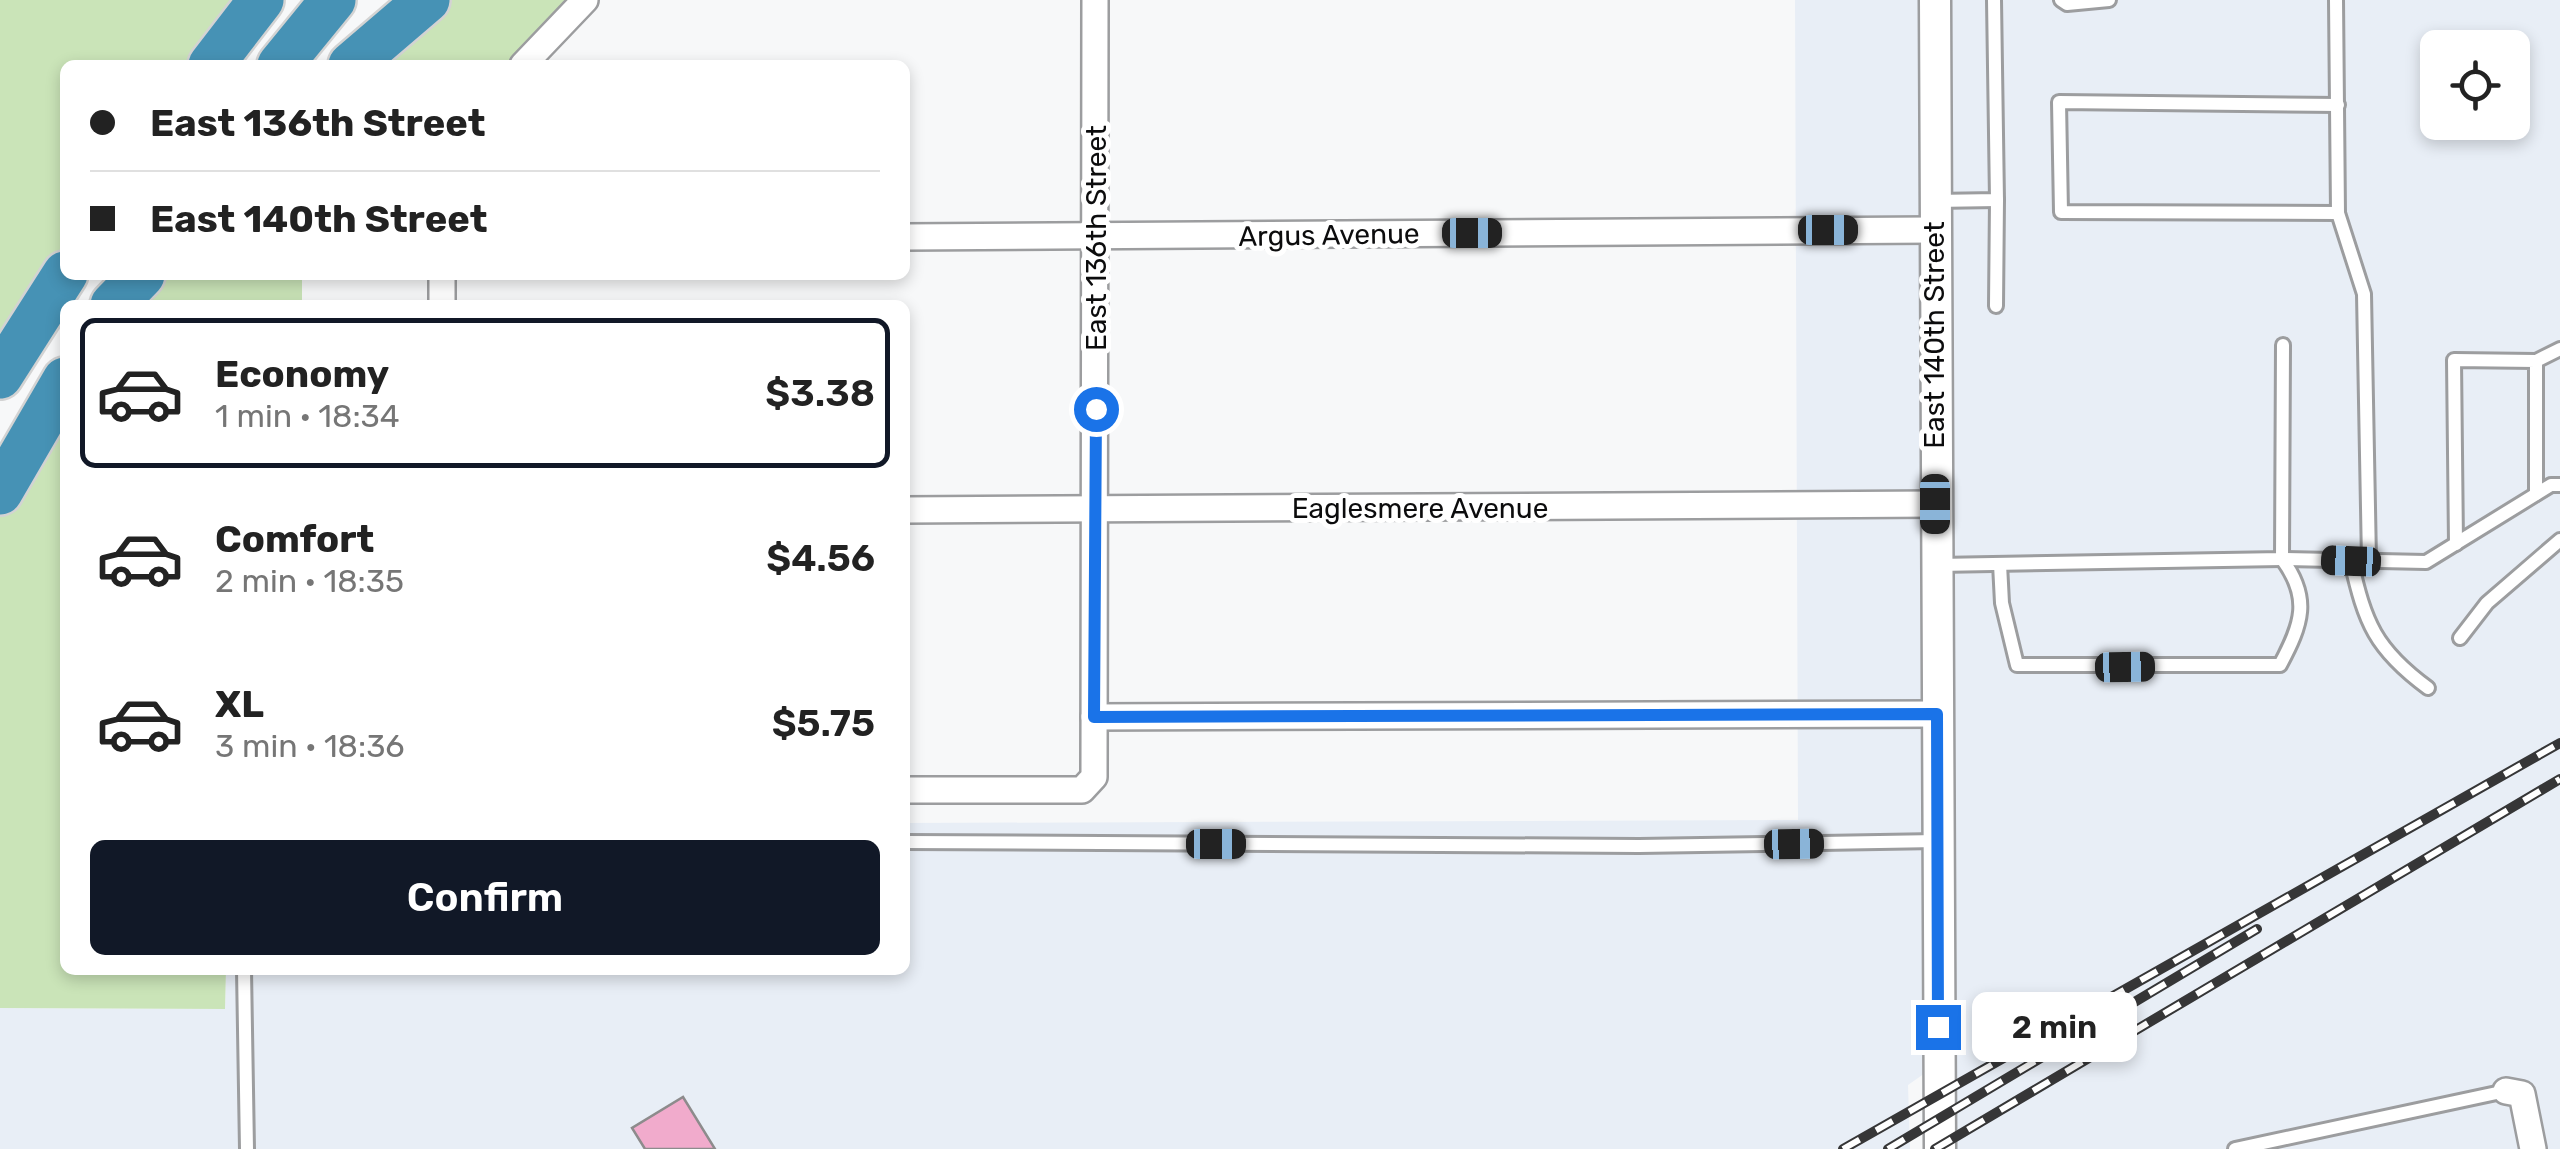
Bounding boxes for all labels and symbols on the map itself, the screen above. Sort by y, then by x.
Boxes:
street label: East 136th Street [1080,125,1113,351]
car [1798,215,1858,245]
street label: Argus Avenue [1238,217,1420,253]
car [1442,218,1502,248]
street label: East 140th Street [1918,221,1951,449]
route start [1074,387,1119,432]
car [1920,474,1950,534]
street label: Eaglesmere Avenue [1292,492,1548,525]
car [2320,545,2382,577]
car [2095,651,2155,683]
car [1764,828,1824,860]
car [1186,829,1246,859]
callout: 2 min [1973,992,2138,1062]
route end [1916,1005,1961,1050]

